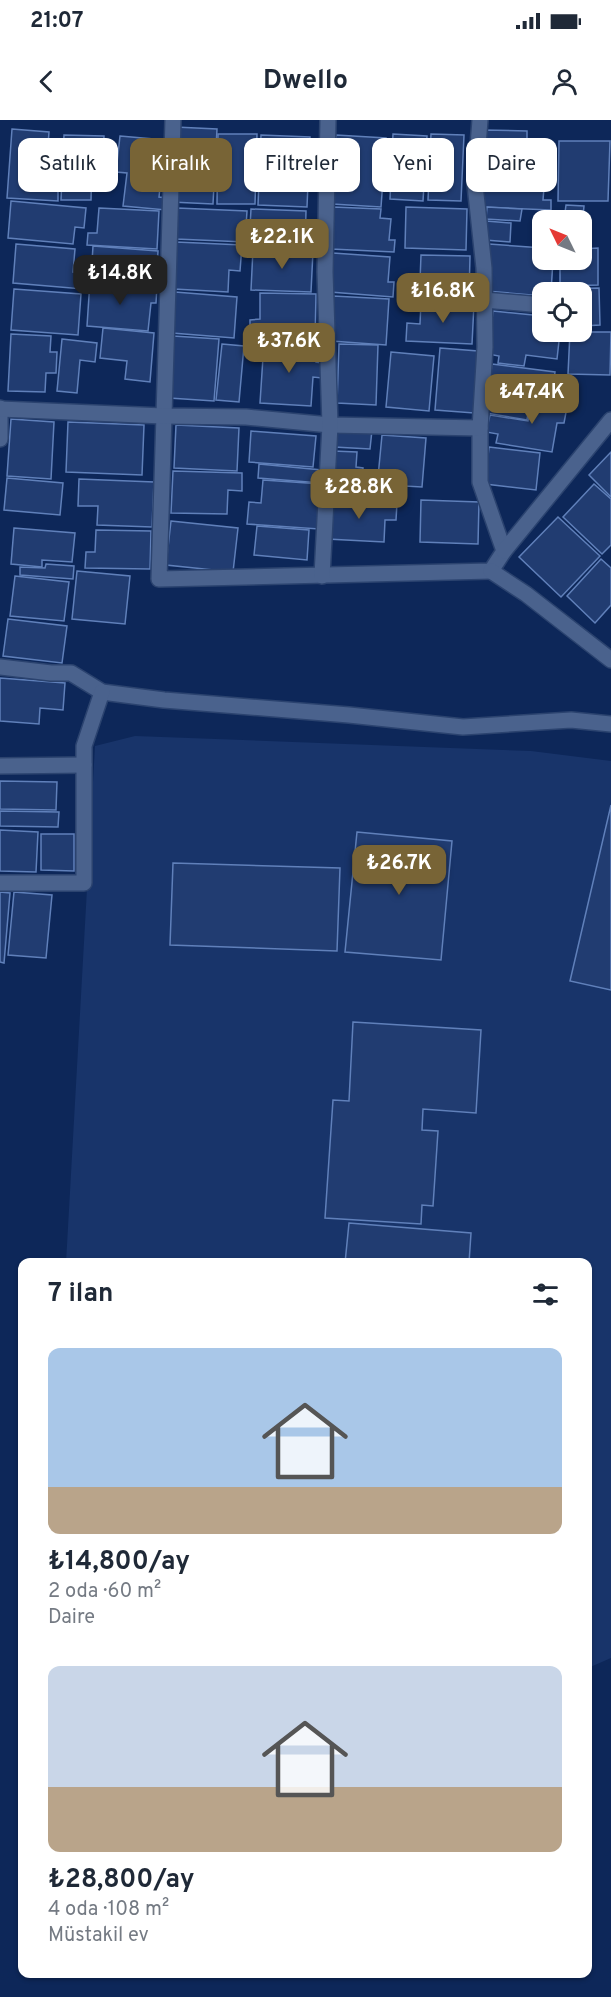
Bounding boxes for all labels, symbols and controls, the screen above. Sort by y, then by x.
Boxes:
text: 21:07 [30,8,83,35]
text: Dwello [263,64,348,98]
icon: back [30,65,63,98]
icon: person [548,65,581,98]
chip: Satılık [18,138,118,192]
chip: Kiralık [130,138,232,192]
chip: Filtreler [244,138,360,192]
chip: Yeni [372,138,454,192]
chip: Daire [466,138,557,192]
north arrow [532,210,592,270]
map controls [532,210,592,342]
pin: ₺22.1K [233,219,331,270]
text: ₺22.1K [250,225,314,251]
pin: ₺14.8K [71,255,169,306]
text: ₺14.8K [87,261,153,287]
pin: ₺16.8K [394,273,492,324]
text: ₺16.8K [411,279,475,305]
button: locate [532,282,592,342]
pin: ₺37.6K [240,323,338,374]
text: ₺37.6K [257,329,321,355]
pin: ₺47.4K [483,374,581,425]
text: ₺47.4K [499,380,565,406]
pin: ₺28.8K [310,469,408,520]
text: ₺28.8K [324,475,394,501]
pin: ₺26.7K [350,845,448,896]
text: ₺26.7K [366,851,432,877]
text: 7 ilan [48,1278,113,1311]
icon: filters [529,1278,562,1311]
icon: home [251,1387,359,1495]
text: ₺14,800/ay [48,1546,190,1579]
text: 2 oda · 60 m² [48,1579,161,1605]
text: Daire [48,1605,95,1631]
icon: home [251,1705,359,1813]
text: ₺28,800/ay [48,1864,195,1897]
text: 4 oda · 108 m² [48,1897,169,1923]
text: Müstakil ev [48,1923,149,1949]

